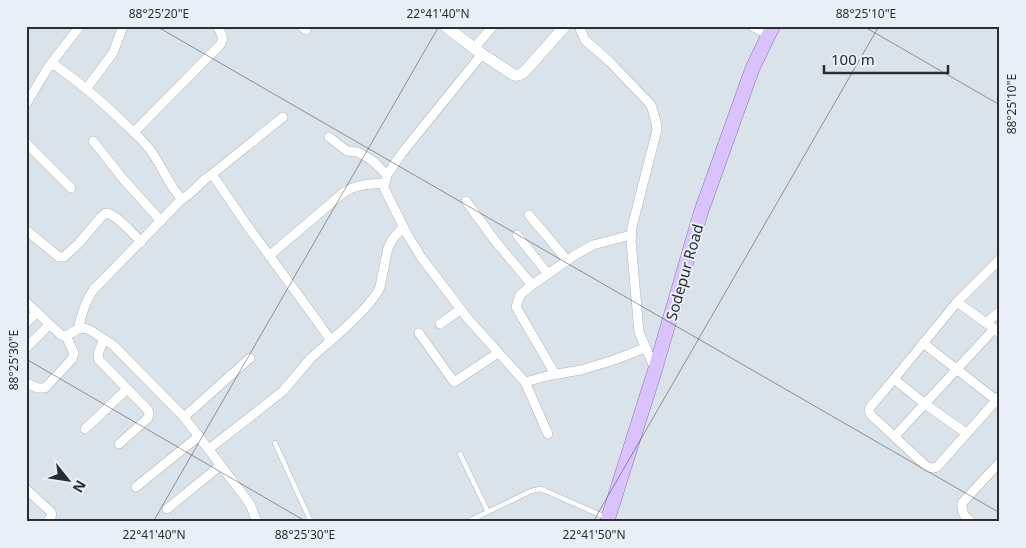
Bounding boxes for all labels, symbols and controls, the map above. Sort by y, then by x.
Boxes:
text: 88°25'20"E [129,5,189,22]
text: 22°41'40"N [406,5,470,22]
text: 88°25'10"E [836,5,896,22]
scale bar [824,42,947,74]
text: 100 m [831,49,875,69]
text: 88°25'10"E [1003,74,1020,134]
street label: Sodepur Road [661,221,707,323]
text: 88°25'30"E [5,330,22,390]
north arrow [42,456,92,506]
text: N [69,477,91,496]
text: 22°41'40"N [122,526,186,543]
text: 88°25'30"E [275,526,335,543]
text: 22°41'50"N [562,526,626,543]

